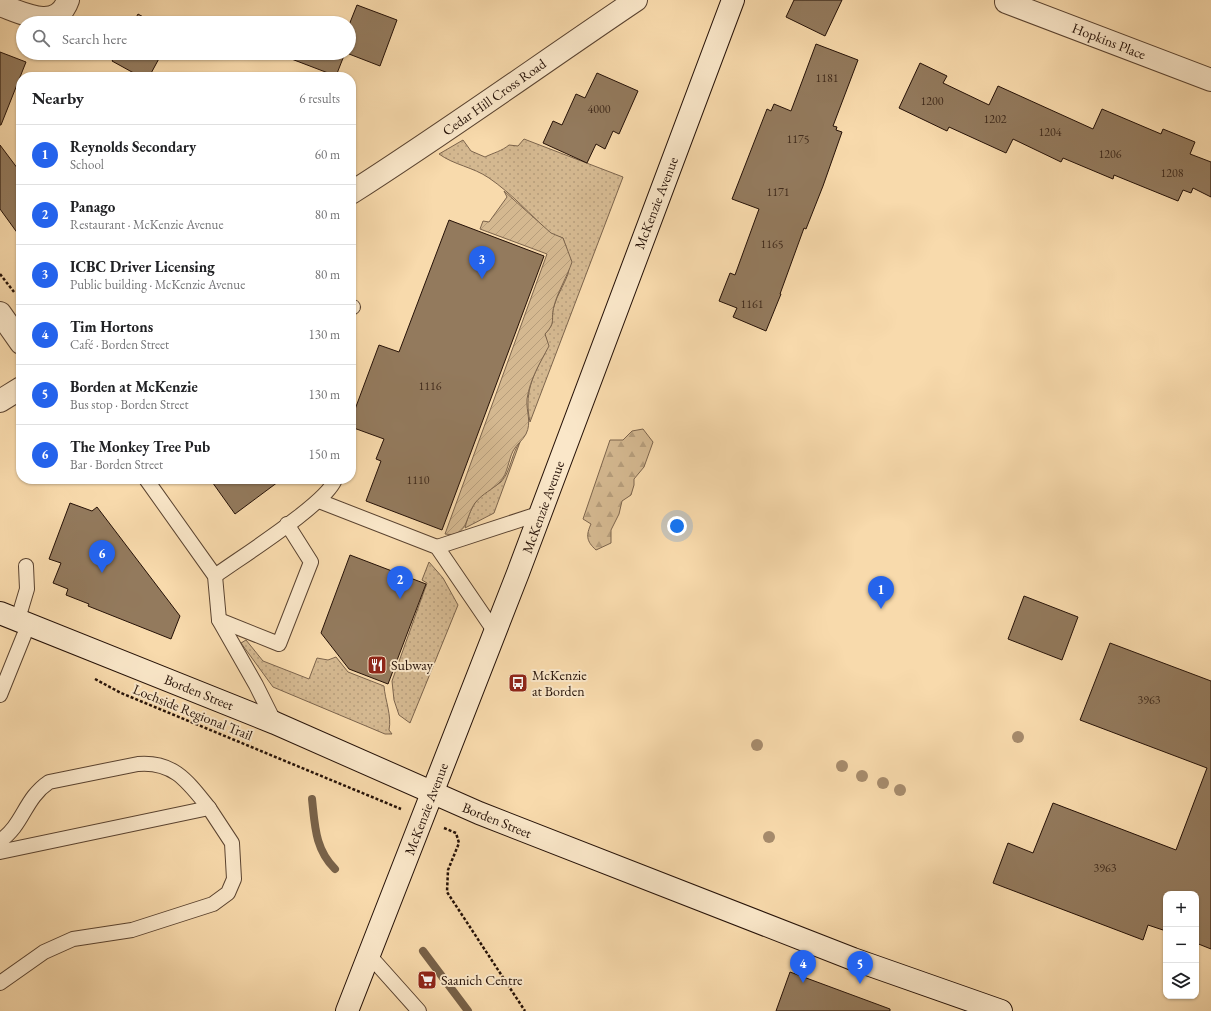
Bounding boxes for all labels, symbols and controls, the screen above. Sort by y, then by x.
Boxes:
search box [16,16,356,60]
street label: Hopkins Place [1070,19,1149,63]
icon: search [30,27,52,49]
text: Search here [62,29,127,48]
street label: Cedar Hill Cross Road [439,54,550,139]
house number: 1181 [815,70,839,86]
text: Nearby [32,87,84,109]
text: 6 results [299,90,340,107]
house number: 1200 [920,93,944,109]
house number: 4000 [587,101,611,117]
house number: 1202 [983,111,1007,127]
house number: 1204 [1038,124,1062,140]
house number: 1175 [786,131,810,147]
text: Reynolds Secondary [70,137,196,156]
text: 1 [42,146,48,163]
text: 60 m [315,146,340,163]
house number: 1206 [1098,146,1122,162]
street label: McKenzie Avenue [630,154,682,252]
text: School [70,156,104,173]
house number: 1208 [1160,165,1184,181]
house number: 1171 [766,184,790,200]
text: Panago [70,197,115,216]
text: 2 [42,206,48,223]
text: 80 m [315,206,340,223]
text: Restaurant · McKenzie Avenue [70,216,224,233]
house number: 1165 [760,236,784,252]
pin: 3 [469,246,495,279]
text: ICBC Driver Licensing [70,257,215,276]
text: 3 [42,266,48,283]
text: 80 m [315,266,340,283]
text: Public building · McKenzie Avenue [70,276,245,293]
house number: 1161 [740,296,764,312]
text: Tim Hortons [70,317,153,336]
text: 4 [42,326,48,343]
text: 130 m [309,326,340,343]
text: Café · Borden Street [70,336,169,353]
text: Borden at McKenzie [70,377,198,396]
house number: 1116 [418,378,442,394]
text: 5 [42,386,48,403]
text: 130 m [309,386,340,403]
text: Bus stop · Borden Street [70,396,189,413]
text: The Monkey Tree Pub [70,437,210,456]
text: 6 [42,446,48,463]
text: 150 m [309,446,340,463]
text: Bar · Borden Street [70,456,163,473]
street label: McKenzie Avenue [518,458,568,556]
house number: 1110 [406,472,430,488]
your location [667,516,687,536]
pin: 6 [89,540,115,573]
pin: 2 [387,566,413,599]
pin: 1 [868,576,894,609]
restaurant icon: Subway [366,654,388,676]
place label: Subway [391,656,434,674]
place label: McKenzie at Borden [532,666,587,700]
street label: Borden Street [162,670,237,714]
bus stop icon: McKenzie at Borden [507,672,529,694]
street label: Lochside Regional Trail [131,680,256,744]
house number: 3963 [1137,692,1161,708]
street label: McKenzie Avenue [400,760,452,858]
street label: Borden Street [460,798,535,842]
house number: 3963 [1093,860,1117,876]
map controls [1163,891,1199,999]
button: + [1163,891,1199,927]
button: − [1163,927,1199,963]
pin: 4 [790,950,816,983]
pin: 5 [847,951,873,984]
button: layers [1163,963,1199,999]
supermarket icon: Saanich Centre [416,969,438,991]
place label: Saanich Centre [441,971,523,989]

